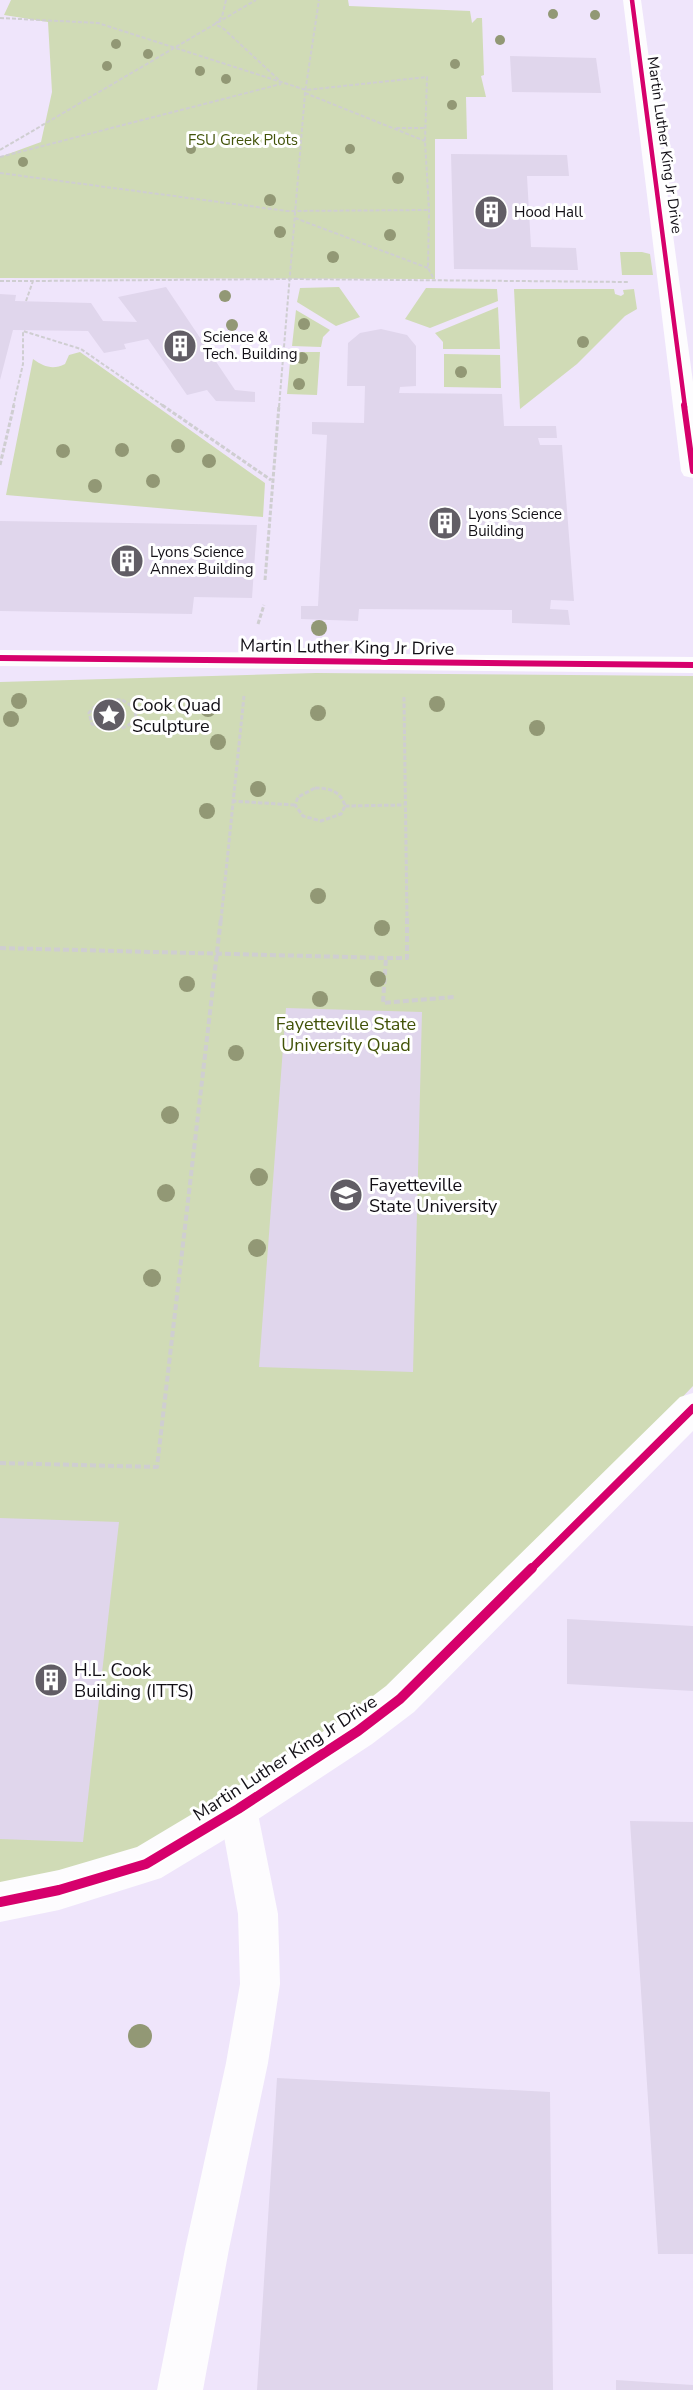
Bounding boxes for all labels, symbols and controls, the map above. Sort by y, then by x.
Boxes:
street label: Martin Luther King Jr Drive [643,55,687,235]
park label: FSU Greek Plots [188,130,298,150]
building icon: Hood Hall [473,194,509,230]
place label: Hood Hall [514,202,584,222]
place label: Science & Tech. Building [203,327,298,364]
building icon: Science & Tech. Building [162,328,198,364]
place label: Lyons Science Building [468,504,562,541]
building icon: Lyons Science Building [427,505,463,541]
place label: Lyons Science Annex Building [150,542,254,579]
building icon: Lyons Science Annex Building [109,543,145,579]
street label: Martin Luther King Jr Drive [240,633,454,661]
place label: Cook Quad Sculpture [132,693,221,738]
place icon: Cook Quad Sculpture [91,697,127,733]
park label: Fayetteville State University Quad [276,1012,416,1057]
place label: Fayetteville State University [369,1173,498,1218]
school or university icon: Fayetteville State University [328,1177,364,1213]
place label: H.L. Cook Building (ITTS) [74,1658,194,1703]
building icon: H.L. Cook Building (ITTS) [33,1662,69,1698]
street label: Martin Luther King Jr Drive [189,1690,381,1826]

